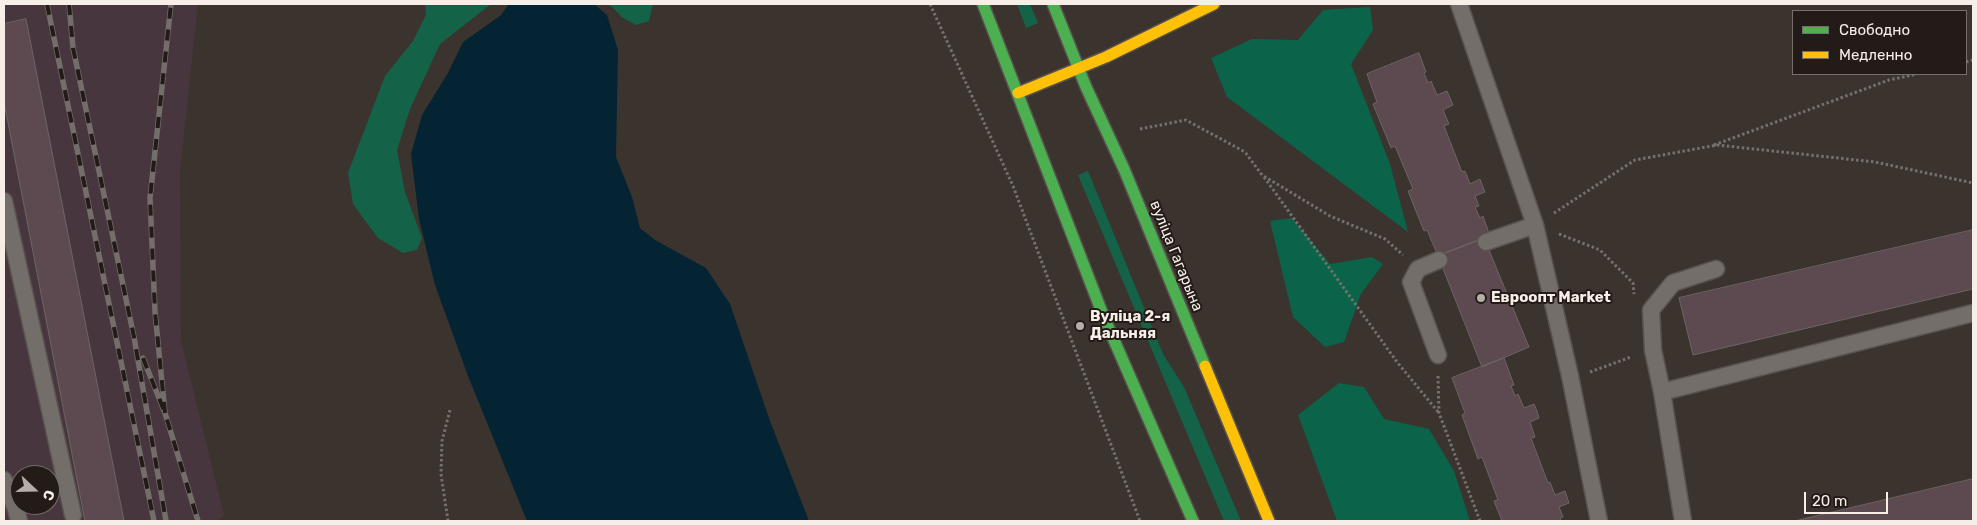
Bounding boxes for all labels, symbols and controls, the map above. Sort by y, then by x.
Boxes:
legend [1792,10,1967,75]
text: Свободно [1839,21,1910,39]
text: Медленно [1839,46,1912,64]
street label: вуліца Гагарына [1146,198,1206,314]
place label: Евроопт Market [1491,289,1611,307]
marker: Евроопт Market [1475,292,1487,304]
place label: Вуліца 2-я Дальняя [1090,308,1170,343]
marker: Вуліца 2-я Дальняя [1074,320,1086,332]
north arrow [10,465,60,515]
scale bar [1807,482,1891,514]
text: С [39,488,58,503]
text: 20 m [1812,492,1847,510]

